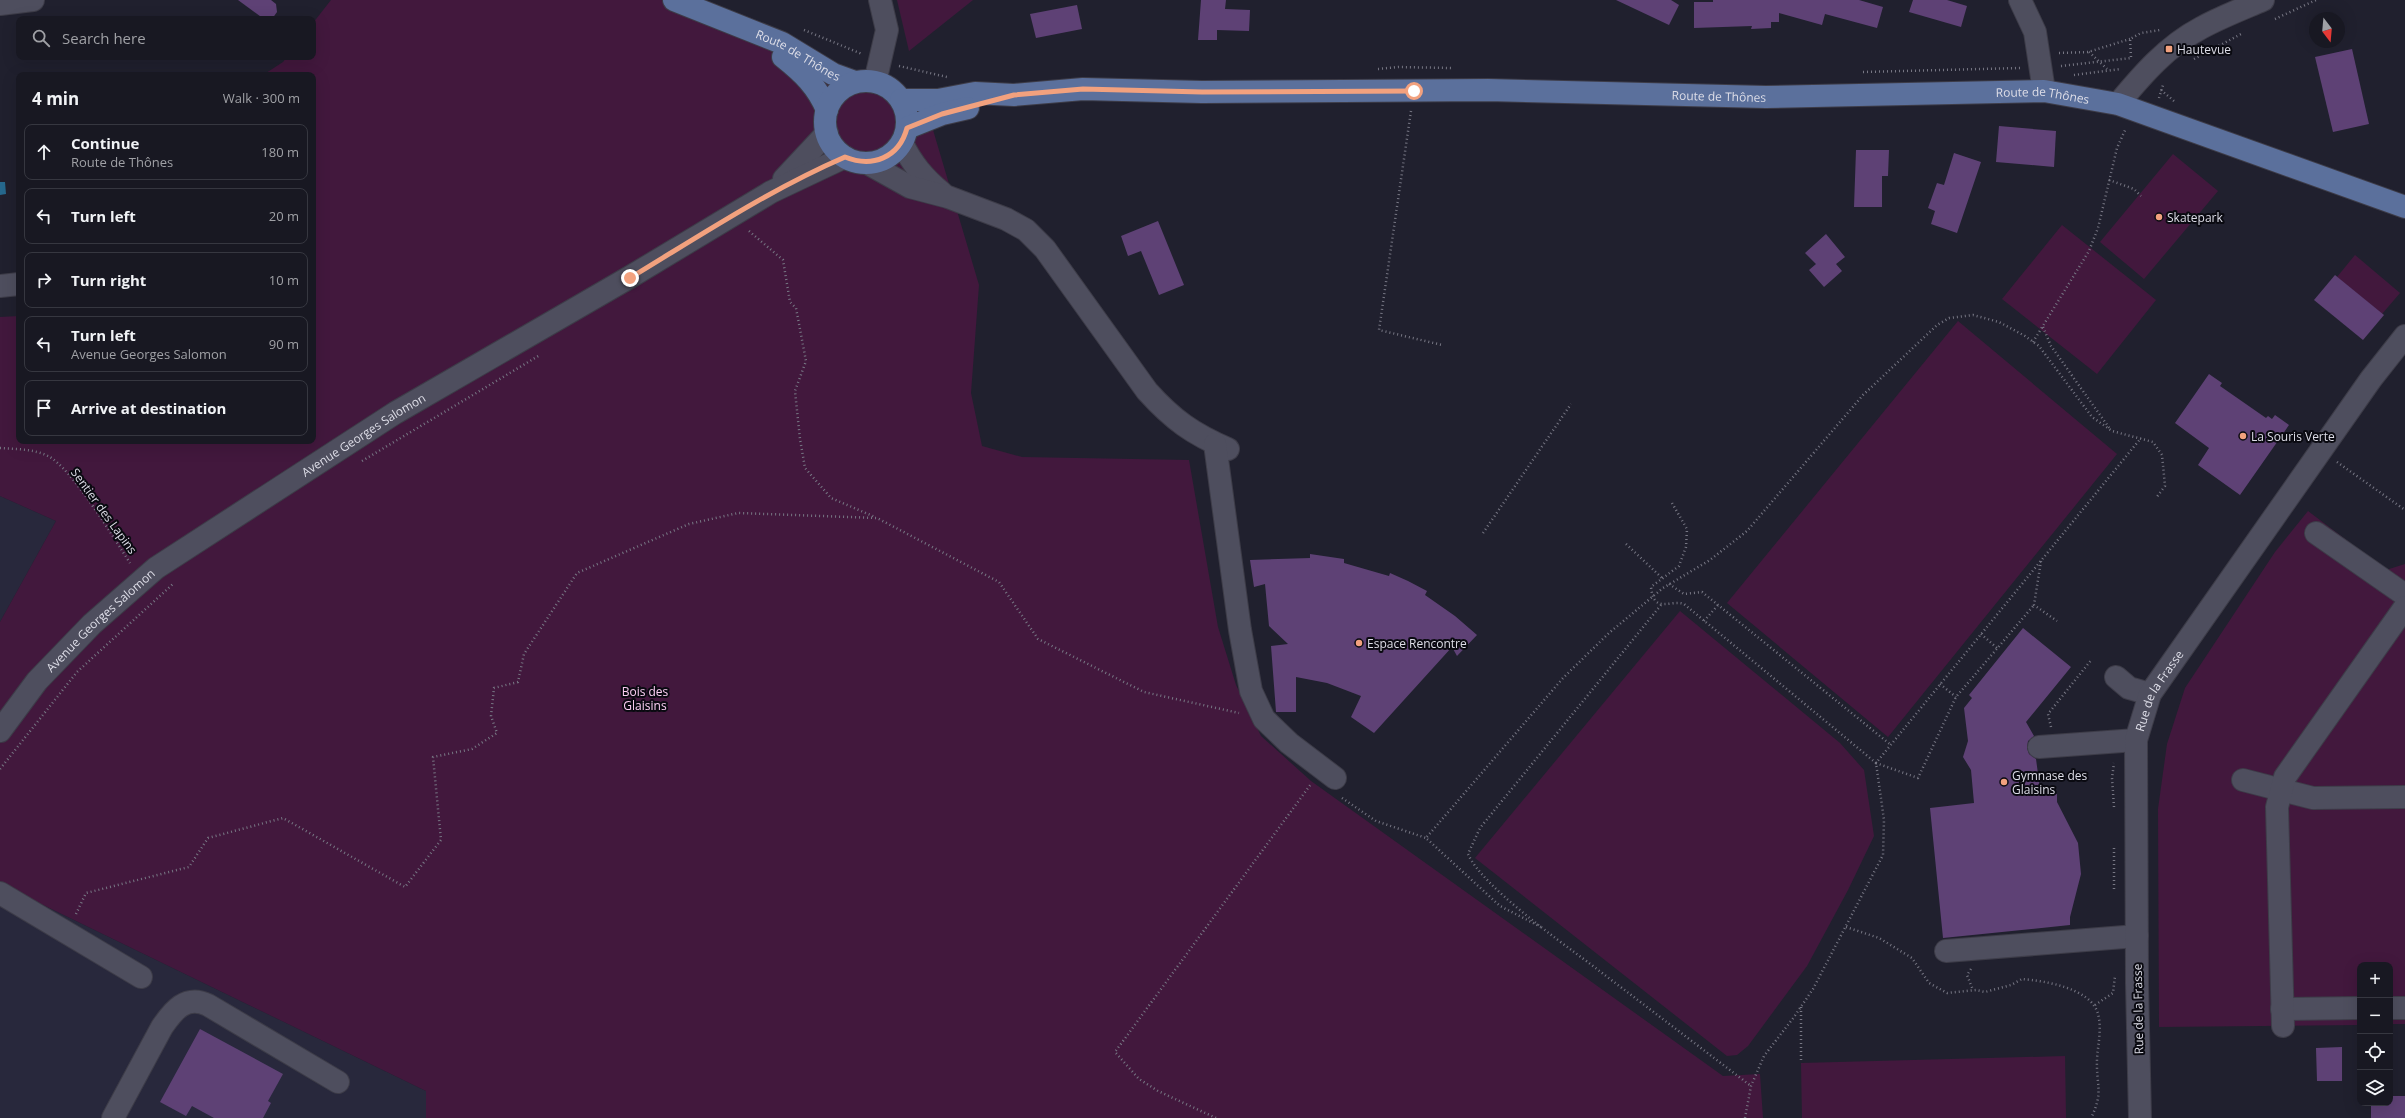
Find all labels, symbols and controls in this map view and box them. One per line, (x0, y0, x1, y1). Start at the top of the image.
north arrow (2309, 12, 2345, 48)
search box (16, 16, 316, 60)
street label: Route de Thônes (753, 25, 843, 85)
icon: search (30, 27, 52, 49)
text: Search here (62, 28, 146, 48)
place label: Hautevue (2177, 41, 2231, 58)
marker: Hautevue (2164, 44, 2174, 54)
route start (1405, 82, 1423, 100)
street label: Route de Thônes (1995, 82, 2091, 107)
street label: Route de Thônes (1672, 86, 1767, 106)
text: 4 min (32, 87, 79, 110)
text: Walk · 300 m (223, 89, 300, 107)
text: Continue (71, 133, 139, 153)
icon: ahead (33, 141, 55, 163)
text: 180 m (261, 143, 299, 161)
text: Route de Thônes (71, 153, 173, 171)
icon: left (33, 205, 55, 227)
text: Turn left (71, 206, 136, 226)
text: 20 m (269, 207, 299, 225)
place label: Skatepark (2167, 209, 2223, 226)
marker: Skatepark (2154, 212, 2164, 222)
icon: right (33, 269, 55, 291)
route end (621, 269, 639, 287)
text: Turn right (71, 270, 146, 290)
text: 10 m (269, 271, 299, 289)
text: Turn left (71, 325, 136, 345)
icon: left (33, 333, 55, 355)
text: 90 m (269, 335, 299, 353)
text: Avenue Georges Salomon (71, 345, 227, 363)
street label: Avenue Georges Salomon (298, 389, 428, 480)
icon: arrive (33, 397, 55, 419)
text: Arrive at destination (71, 398, 226, 418)
place label: La Souris Verte (2251, 428, 2335, 445)
marker: La Souris Verte (2238, 431, 2248, 441)
street label: Sentier des Lapins (67, 465, 141, 557)
street label: Avenue Georges Salomon (42, 565, 158, 675)
place label: Espace Rencontre (1367, 635, 1467, 652)
marker: Espace Rencontre (1354, 638, 1364, 648)
street label: Rue de la Frasse (2131, 646, 2187, 733)
park label: Bois des Glaisins (622, 683, 669, 714)
place label: Gymnase des Glaisins (2012, 767, 2088, 798)
marker: Gymnase des Glaisins (1999, 777, 2009, 787)
map controls (2357, 962, 2393, 1106)
button: + (2357, 962, 2393, 998)
street label: Rue de la Frasse (2129, 963, 2147, 1054)
button: − (2357, 998, 2393, 1034)
button: locate (2357, 1034, 2393, 1070)
button: layers (2357, 1070, 2393, 1106)

